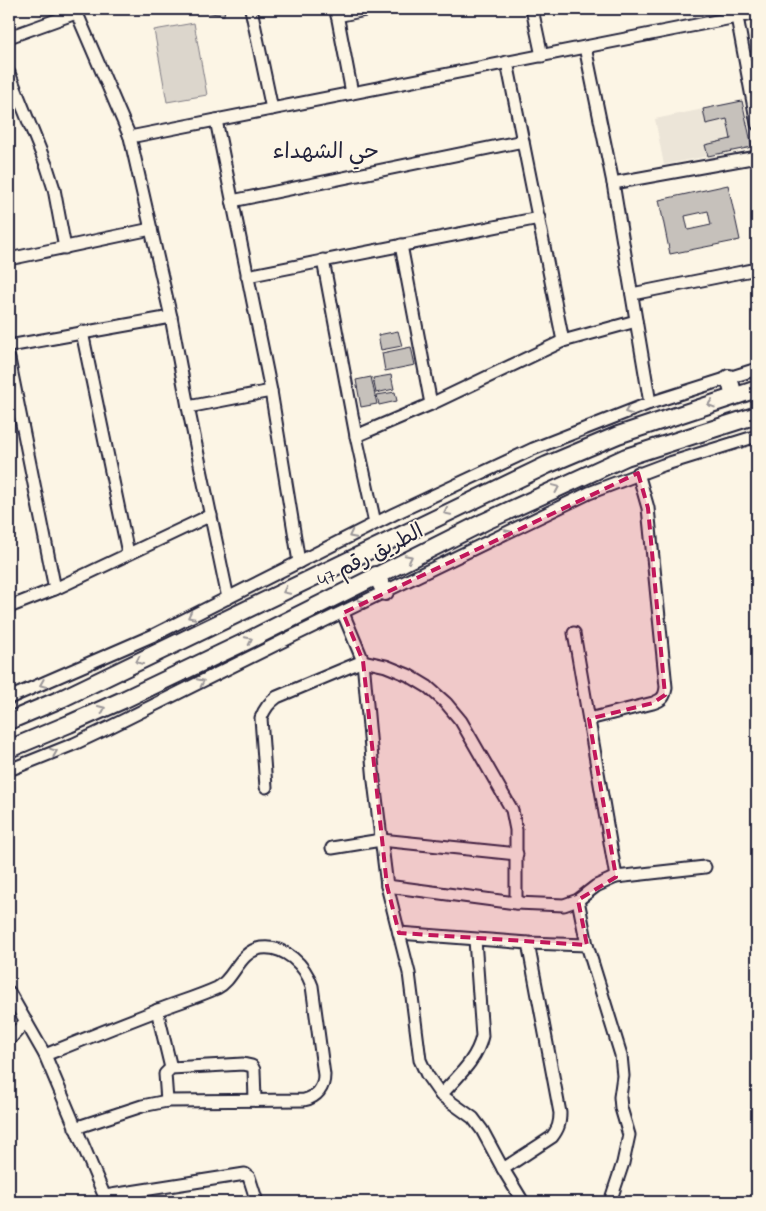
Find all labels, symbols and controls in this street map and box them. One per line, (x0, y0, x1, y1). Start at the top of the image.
district label: حي الشهداء (273, 137, 379, 170)
one-way arrow (707, 398, 716, 408)
one-way arrow (624, 405, 633, 415)
one-way arrow (551, 484, 560, 495)
one-way arrow (443, 505, 452, 516)
street label: الطريق رقم 47 (313, 517, 429, 596)
one-way arrow (348, 529, 357, 539)
one-way arrow (504, 529, 513, 539)
one-way arrow (404, 554, 413, 564)
one-way arrow (282, 585, 291, 595)
one-way arrow (357, 599, 366, 609)
one-way arrow (187, 610, 196, 620)
one-way arrow (244, 636, 253, 646)
one-way arrow (135, 655, 144, 666)
one-way arrow (39, 677, 48, 688)
one-way arrow (196, 678, 205, 688)
one-way arrow (97, 705, 106, 716)
one-way arrow (49, 748, 58, 759)

